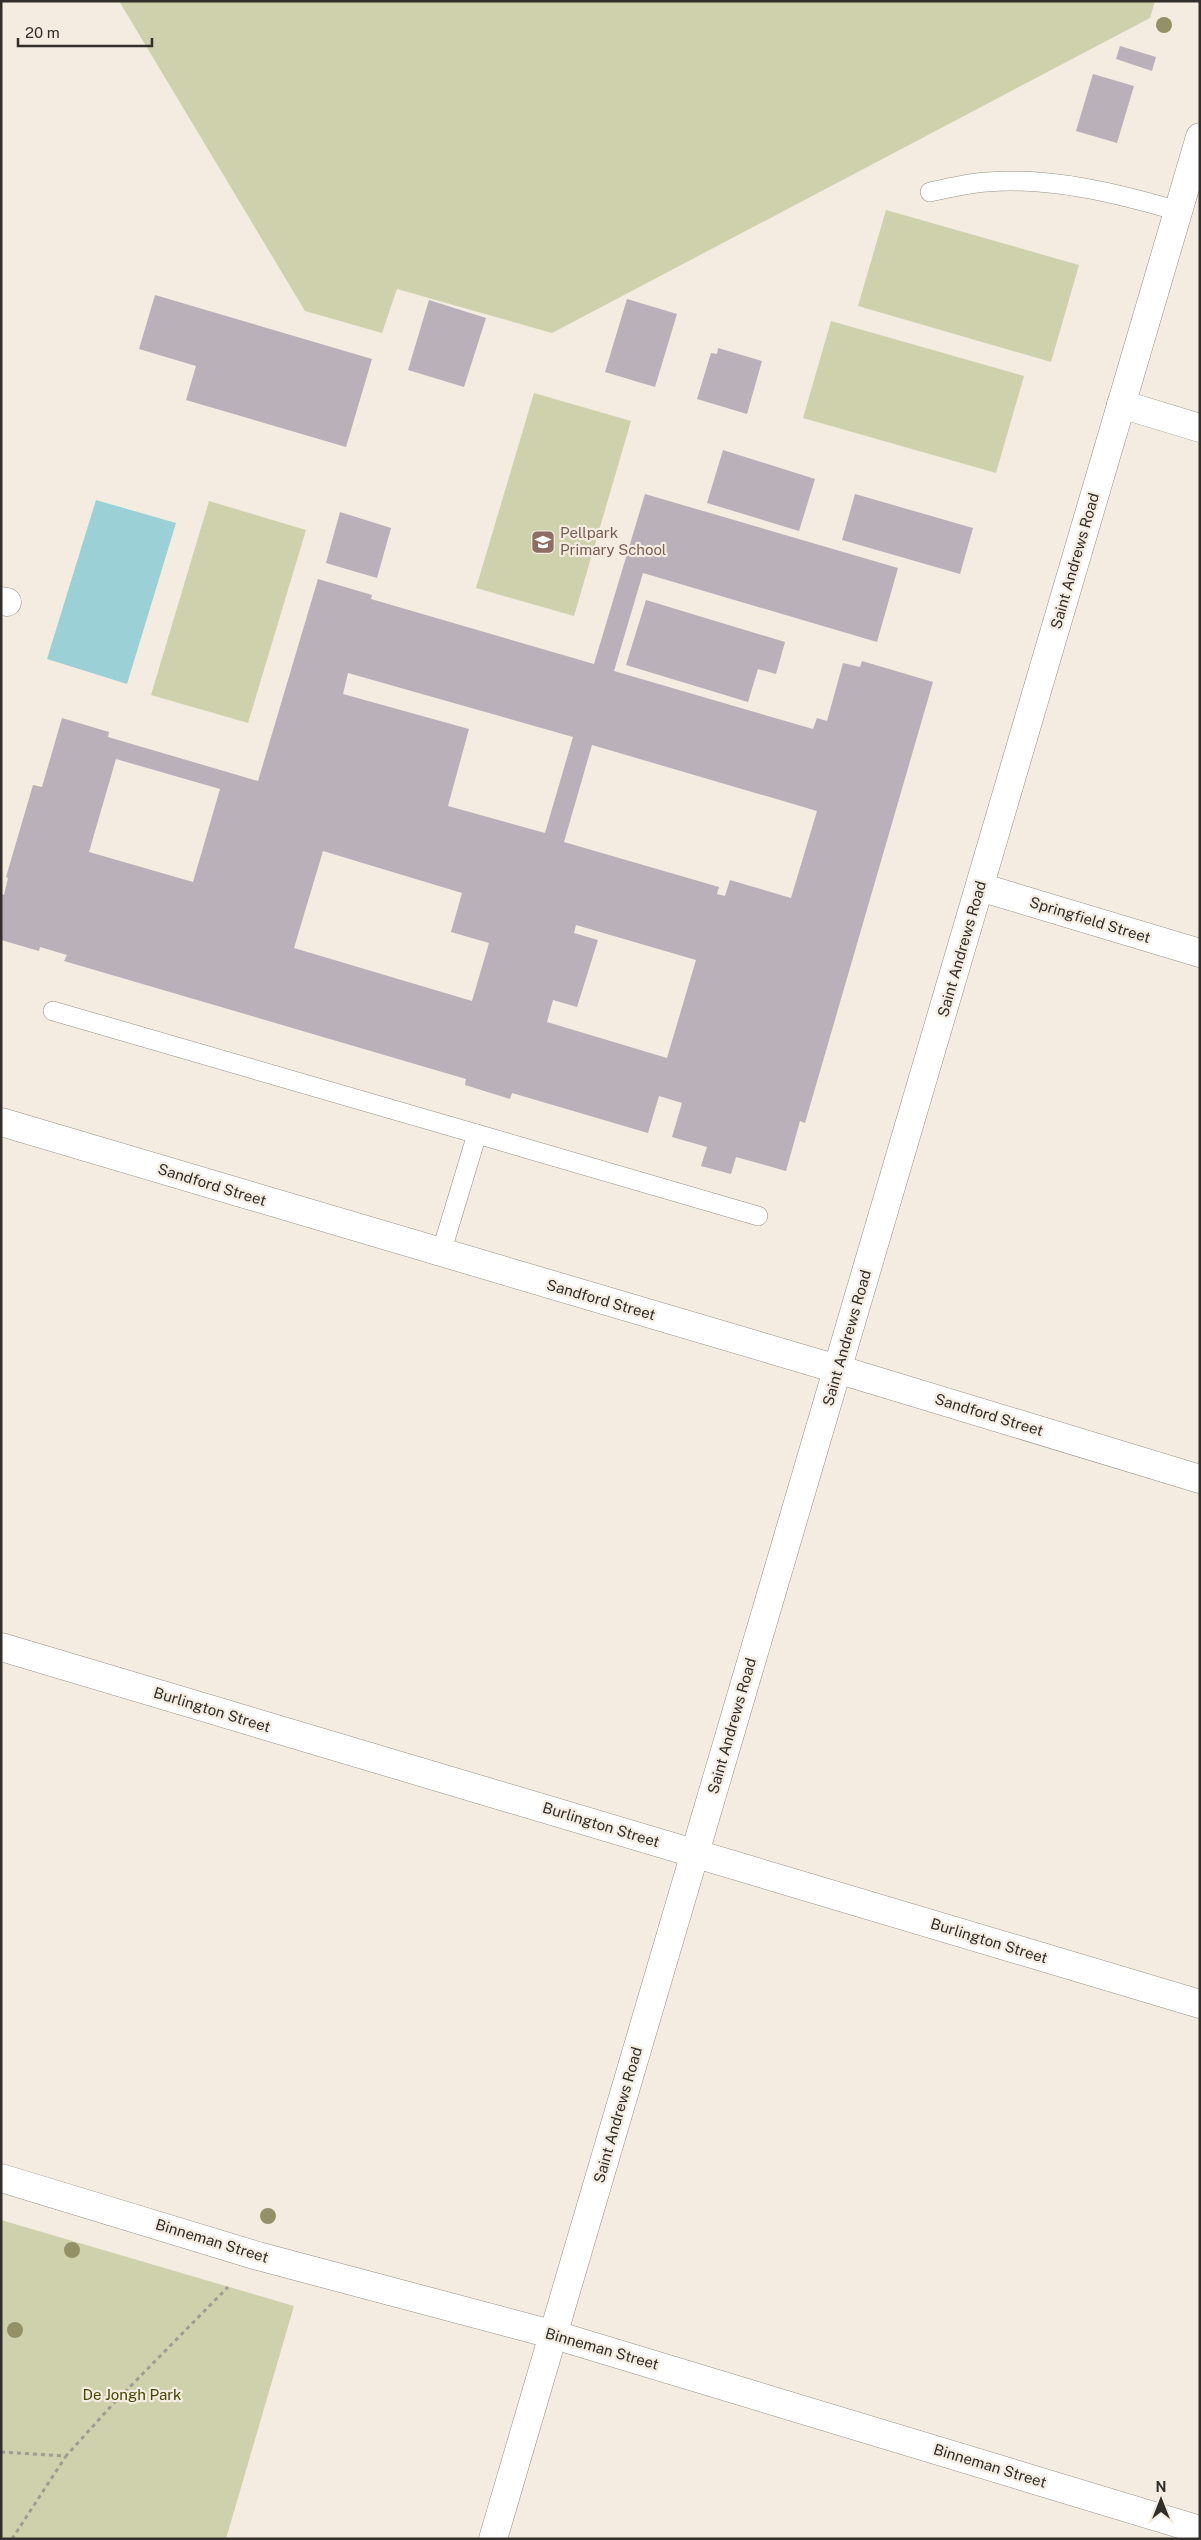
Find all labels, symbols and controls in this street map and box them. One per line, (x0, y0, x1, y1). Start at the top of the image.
scale bar (18, 15, 151, 47)
text: 20 m (25, 24, 60, 41)
street label: Saint Andrews Road (1047, 491, 1102, 631)
place label: Pellpark Primary School (560, 524, 666, 558)
school or university icon: Pellpark Primary School (530, 529, 556, 555)
street label: Saint Andrews Road (934, 879, 989, 1019)
street label: Springfield Street (1028, 893, 1153, 946)
street label: Sandford Street (156, 1160, 269, 1209)
street label: Saint Andrews Road (819, 1268, 874, 1408)
street label: Sandford Street (545, 1276, 658, 1323)
street label: Sandford Street (933, 1390, 1046, 1439)
street label: Saint Andrews Road (704, 1656, 759, 1796)
street label: Burlington Street (152, 1684, 273, 1735)
street label: Burlington Street (541, 1799, 662, 1850)
street label: Burlington Street (929, 1915, 1050, 1966)
street label: Saint Andrews Road (590, 2045, 645, 2185)
street label: Binneman Street (154, 2215, 271, 2266)
street label: Binneman Street (544, 2324, 661, 2373)
park label: De Jongh Park (82, 2386, 182, 2403)
street label: Binneman Street (932, 2440, 1049, 2491)
north arrow (1136, 2475, 1186, 2525)
text: N (1156, 2479, 1166, 2495)

